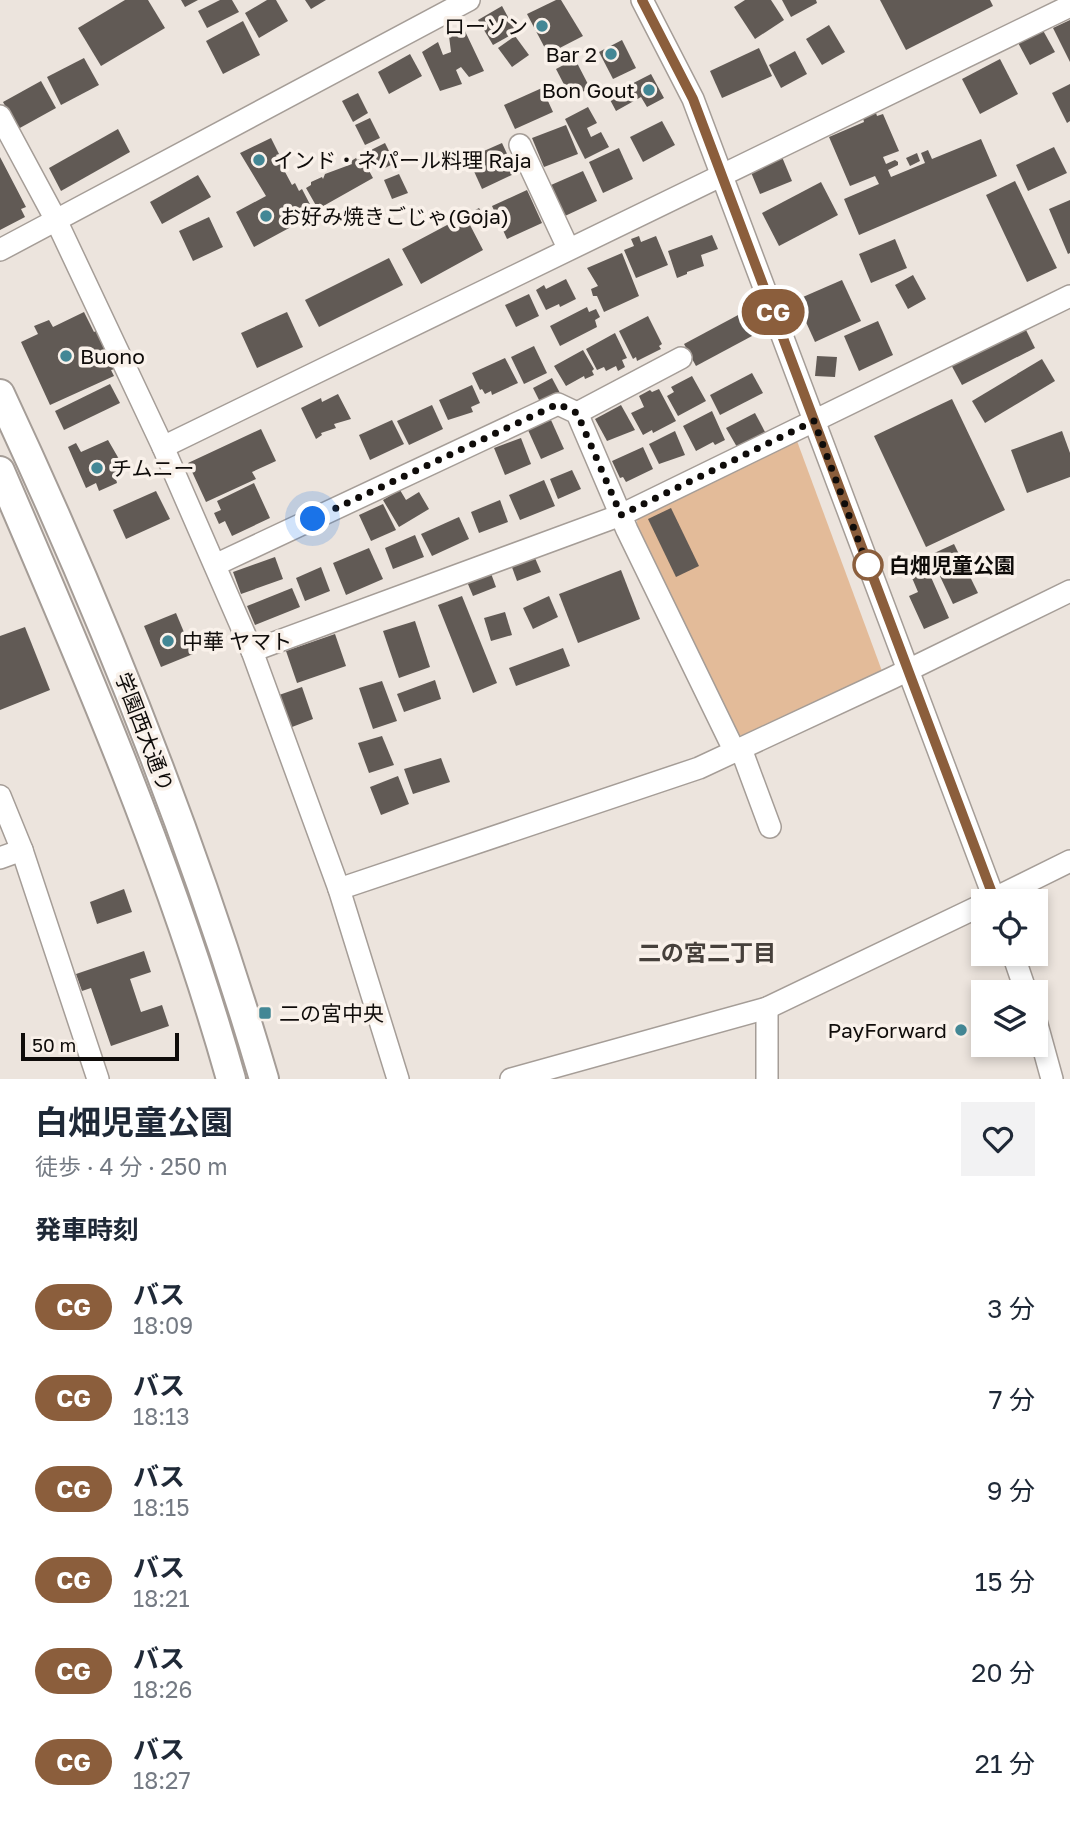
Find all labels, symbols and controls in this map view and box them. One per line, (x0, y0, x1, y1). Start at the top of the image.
place label: ローソン (444, 13, 528, 39)
marker: ローソン (534, 18, 550, 34)
place label: Bar 2 (545, 41, 597, 67)
marker: Bar 2 (603, 46, 619, 62)
place label: Bon Gout (542, 77, 635, 103)
marker: Bon Gout (641, 82, 657, 98)
place label: インド・ネパール料理 Raja (273, 147, 532, 173)
marker: インド・ネパール料理 Raja (251, 152, 267, 168)
place label: お好み焼きごじゃ(Goja) (280, 203, 509, 229)
marker: お好み焼きごじゃ(Goja) (258, 208, 274, 224)
line badge: CG (742, 289, 804, 335)
text: CG (756, 297, 790, 326)
place label: Buono (80, 343, 145, 369)
marker: Buono (58, 348, 74, 364)
place label: チムニー (111, 455, 195, 481)
marker: チムニー (89, 460, 105, 476)
your location (295, 501, 330, 536)
marker: 白畑児童公園 (853, 550, 883, 580)
place label: 白畑児童公園 (889, 552, 1015, 578)
place label: 中華 ヤマト (182, 628, 292, 654)
marker: 中華 ヤマト (160, 633, 176, 649)
street label: 学園西大通り (110, 669, 180, 795)
map controls (971, 889, 1048, 1057)
button: locate (971, 889, 1048, 966)
district label: 二の宮二丁目 (638, 938, 776, 966)
button: layers (971, 980, 1048, 1057)
place label: 二の宮中央 (279, 1000, 384, 1026)
marker: 二の宮中央 (257, 1005, 273, 1021)
place label: PayForward (827, 1017, 947, 1043)
marker: PayForward (953, 1022, 969, 1038)
scale bar (21, 1030, 178, 1062)
text: 50 m (32, 1033, 76, 1056)
text: 白畑児童公園 (35, 1102, 233, 1141)
button: heart (961, 1102, 1035, 1176)
text: 徒歩 · 4 分 · 250 m (35, 1152, 228, 1180)
text: 発車時刻 (35, 1214, 139, 1245)
text: バス (133, 1279, 185, 1310)
text: CG (56, 1292, 91, 1321)
text: 3 分 (987, 1293, 1035, 1324)
text: 18:09 (133, 1311, 193, 1339)
text: バス (133, 1370, 185, 1401)
text: CG (56, 1383, 91, 1412)
text: 7 分 (989, 1384, 1035, 1415)
text: 18:13 (133, 1402, 190, 1430)
text: バス (133, 1461, 185, 1492)
text: CG (56, 1474, 91, 1503)
text: 9 分 (987, 1475, 1035, 1506)
text: 18:15 (133, 1493, 190, 1521)
text: バス (133, 1552, 185, 1583)
text: CG (56, 1565, 91, 1594)
text: 15 分 (975, 1566, 1035, 1597)
text: 18:21 (133, 1584, 190, 1612)
text: バス (133, 1643, 185, 1674)
text: CG (56, 1656, 91, 1685)
text: 20 分 (971, 1657, 1035, 1688)
text: 18:26 (133, 1675, 192, 1703)
text: バス (133, 1734, 185, 1765)
text: CG (56, 1747, 91, 1776)
text: 21 分 (975, 1748, 1035, 1779)
text: 18:27 (133, 1766, 191, 1794)

